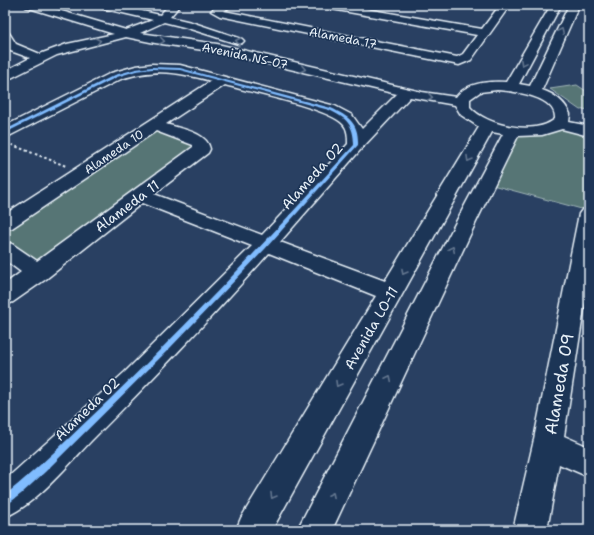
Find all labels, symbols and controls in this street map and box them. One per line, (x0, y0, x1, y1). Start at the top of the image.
street label: Alameda 17 (308, 24, 378, 52)
one-way arrow (556, 27, 564, 35)
one-way arrow (159, 36, 165, 45)
one-way arrow (94, 37, 101, 45)
one-way arrow (235, 37, 242, 46)
street label: Avenida NS-07 (200, 39, 290, 73)
one-way arrow (520, 59, 527, 66)
one-way arrow (300, 64, 306, 72)
one-way arrow (427, 92, 433, 101)
street label: Alameda 10 (81, 126, 147, 178)
street label: Alameda 02 (277, 139, 347, 213)
one-way arrow (466, 155, 473, 162)
street label: Alameda 11 (91, 176, 163, 236)
one-way arrow (447, 246, 455, 253)
one-way arrow (401, 268, 408, 275)
street label: Avenida LO-11 (340, 283, 402, 373)
street label: Alameda 09 (539, 332, 579, 436)
street label: Alameda 02 (51, 373, 123, 445)
one-way arrow (384, 375, 392, 383)
one-way arrow (336, 380, 343, 387)
one-way arrow (270, 492, 277, 499)
one-way arrow (327, 492, 335, 499)

